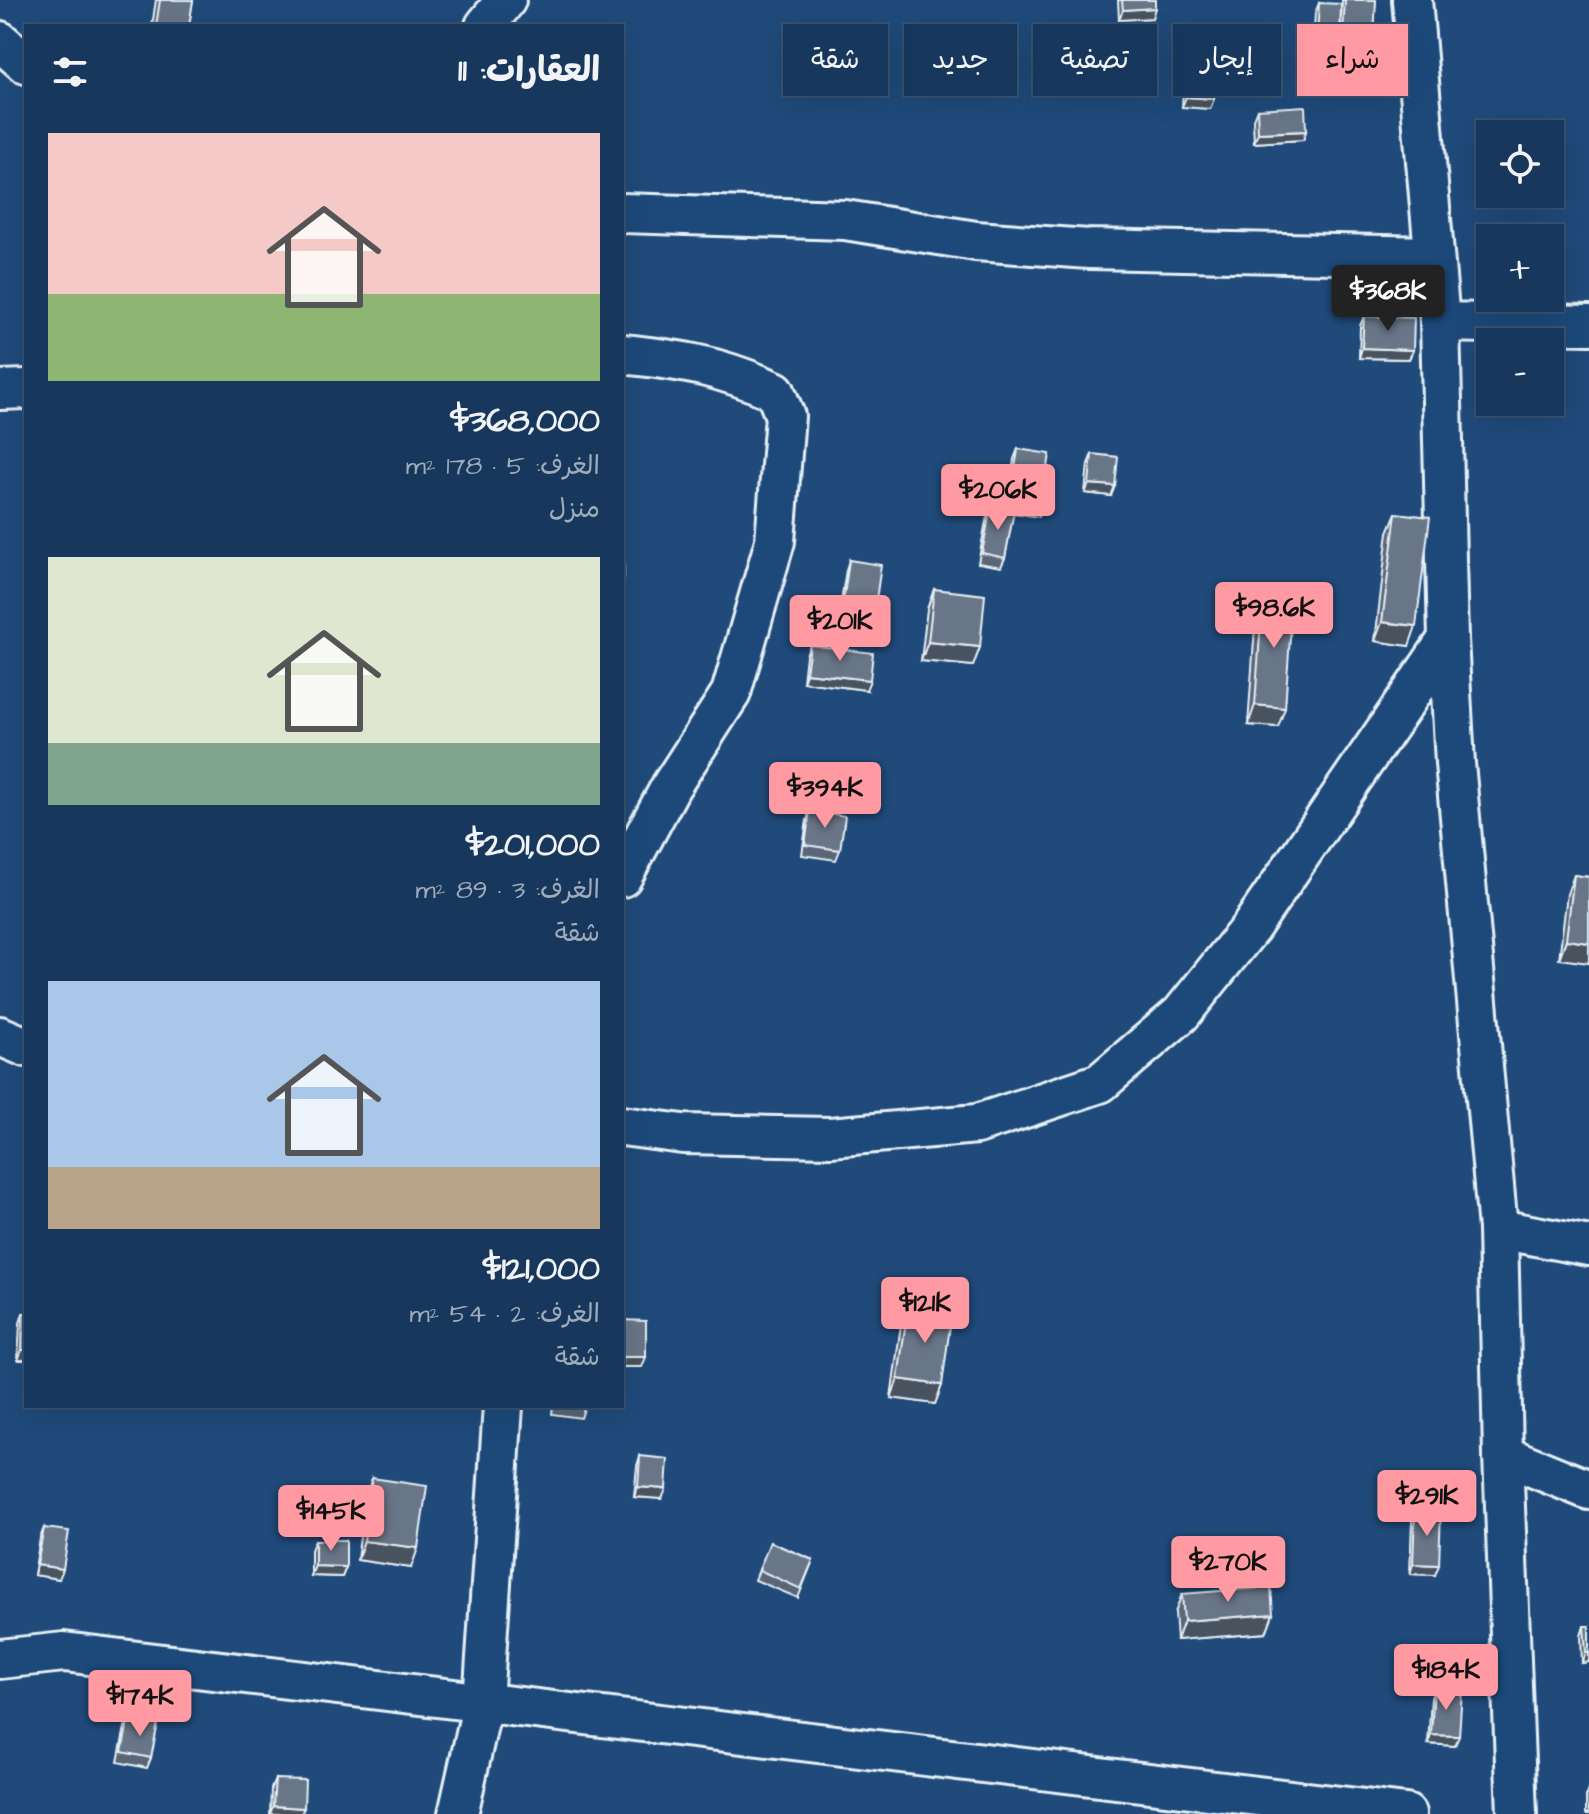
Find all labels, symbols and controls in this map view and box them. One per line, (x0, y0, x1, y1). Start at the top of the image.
chip: شقة (783, 24, 888, 96)
chip: جديد (904, 24, 1017, 96)
chip: تصفية (1033, 24, 1157, 96)
chip: إيجار (1173, 24, 1281, 96)
chip: شراء (1297, 24, 1408, 96)
text: العقارات: 11 (458, 47, 600, 95)
icon: filters (48, 50, 92, 94)
map controls (1476, 120, 1564, 416)
button: locate (1476, 120, 1564, 208)
icon: home (252, 185, 396, 329)
button: + (1476, 224, 1564, 312)
pin: $368K (1332, 265, 1444, 333)
text: $368K (1350, 273, 1426, 309)
button: − (1476, 328, 1564, 416)
text: $368,000 (450, 397, 600, 445)
text: الغرف: 5 · 178 m² (406, 448, 600, 484)
pin: $206K (942, 464, 1054, 532)
text: $206K (959, 472, 1037, 508)
text: منزل (549, 491, 600, 527)
pin: $98.6K (1209, 582, 1339, 650)
text: $98.6K (1233, 590, 1315, 626)
pin: $201K (784, 595, 896, 663)
text: $201K (808, 603, 872, 639)
icon: home (252, 609, 396, 753)
pin: $394K (769, 762, 881, 830)
text: $394K (787, 770, 863, 806)
text: $201,000 (465, 821, 600, 869)
text: الغرف: 3 · 89 m² (415, 872, 600, 908)
text: شقة (555, 915, 600, 951)
icon: home (252, 1033, 396, 1177)
text: $121,000 (483, 1245, 600, 1293)
pin: $121K (869, 1277, 981, 1345)
text: $121K (899, 1285, 951, 1321)
text: الغرف: 2 · 54 m² (409, 1296, 600, 1332)
text: شقة (555, 1339, 600, 1375)
pin: $291K (1371, 1470, 1483, 1538)
text: $291K (1395, 1478, 1459, 1514)
pin: $145K (275, 1485, 387, 1553)
text: $145K (296, 1493, 366, 1529)
pin: $270K (1172, 1536, 1284, 1604)
text: $270K (1189, 1544, 1267, 1580)
pin: $184K (1390, 1644, 1502, 1712)
text: $184K (1412, 1652, 1480, 1688)
pin: $174K (84, 1670, 196, 1738)
text: $174K (106, 1678, 174, 1714)

